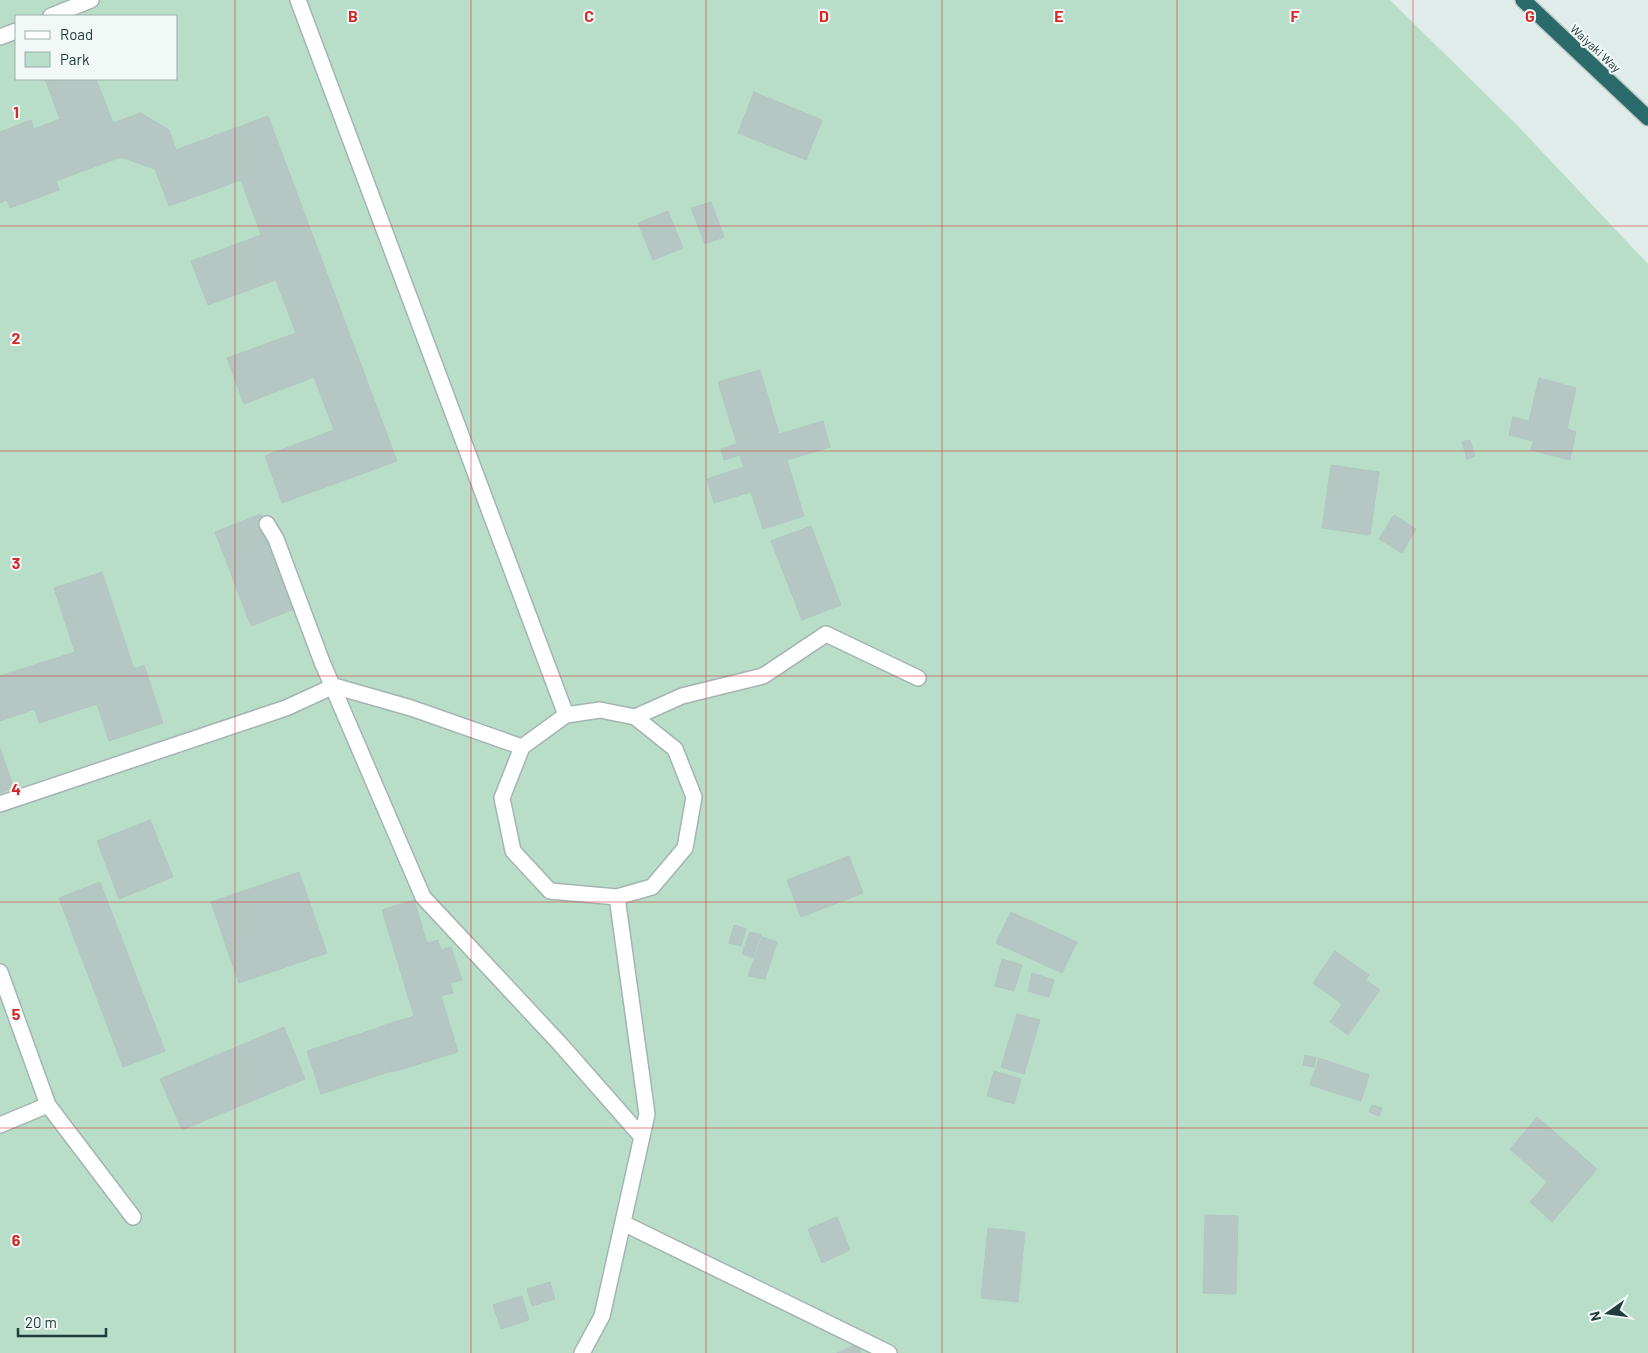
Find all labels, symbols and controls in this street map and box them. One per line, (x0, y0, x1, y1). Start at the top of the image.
text: B (348, 6, 358, 25)
text: C (584, 6, 594, 25)
text: D (819, 6, 829, 25)
text: E (1054, 6, 1064, 25)
text: F (1291, 6, 1300, 25)
text: G (1525, 6, 1535, 25)
legend (15, 15, 178, 80)
street label: Waiyaki Way (1568, 21, 1624, 75)
text: Road (60, 25, 93, 43)
text: Park (60, 50, 90, 68)
text: 1 (13, 102, 19, 121)
text: 2 (12, 328, 21, 347)
text: 3 (12, 553, 20, 572)
text: 4 (11, 779, 21, 798)
text: 5 (12, 1004, 21, 1023)
text: 6 (12, 1230, 21, 1249)
north arrow (1583, 1288, 1633, 1338)
scale bar (18, 1306, 105, 1338)
text: N (1586, 1310, 1604, 1323)
text: 20 m (25, 1313, 57, 1331)

